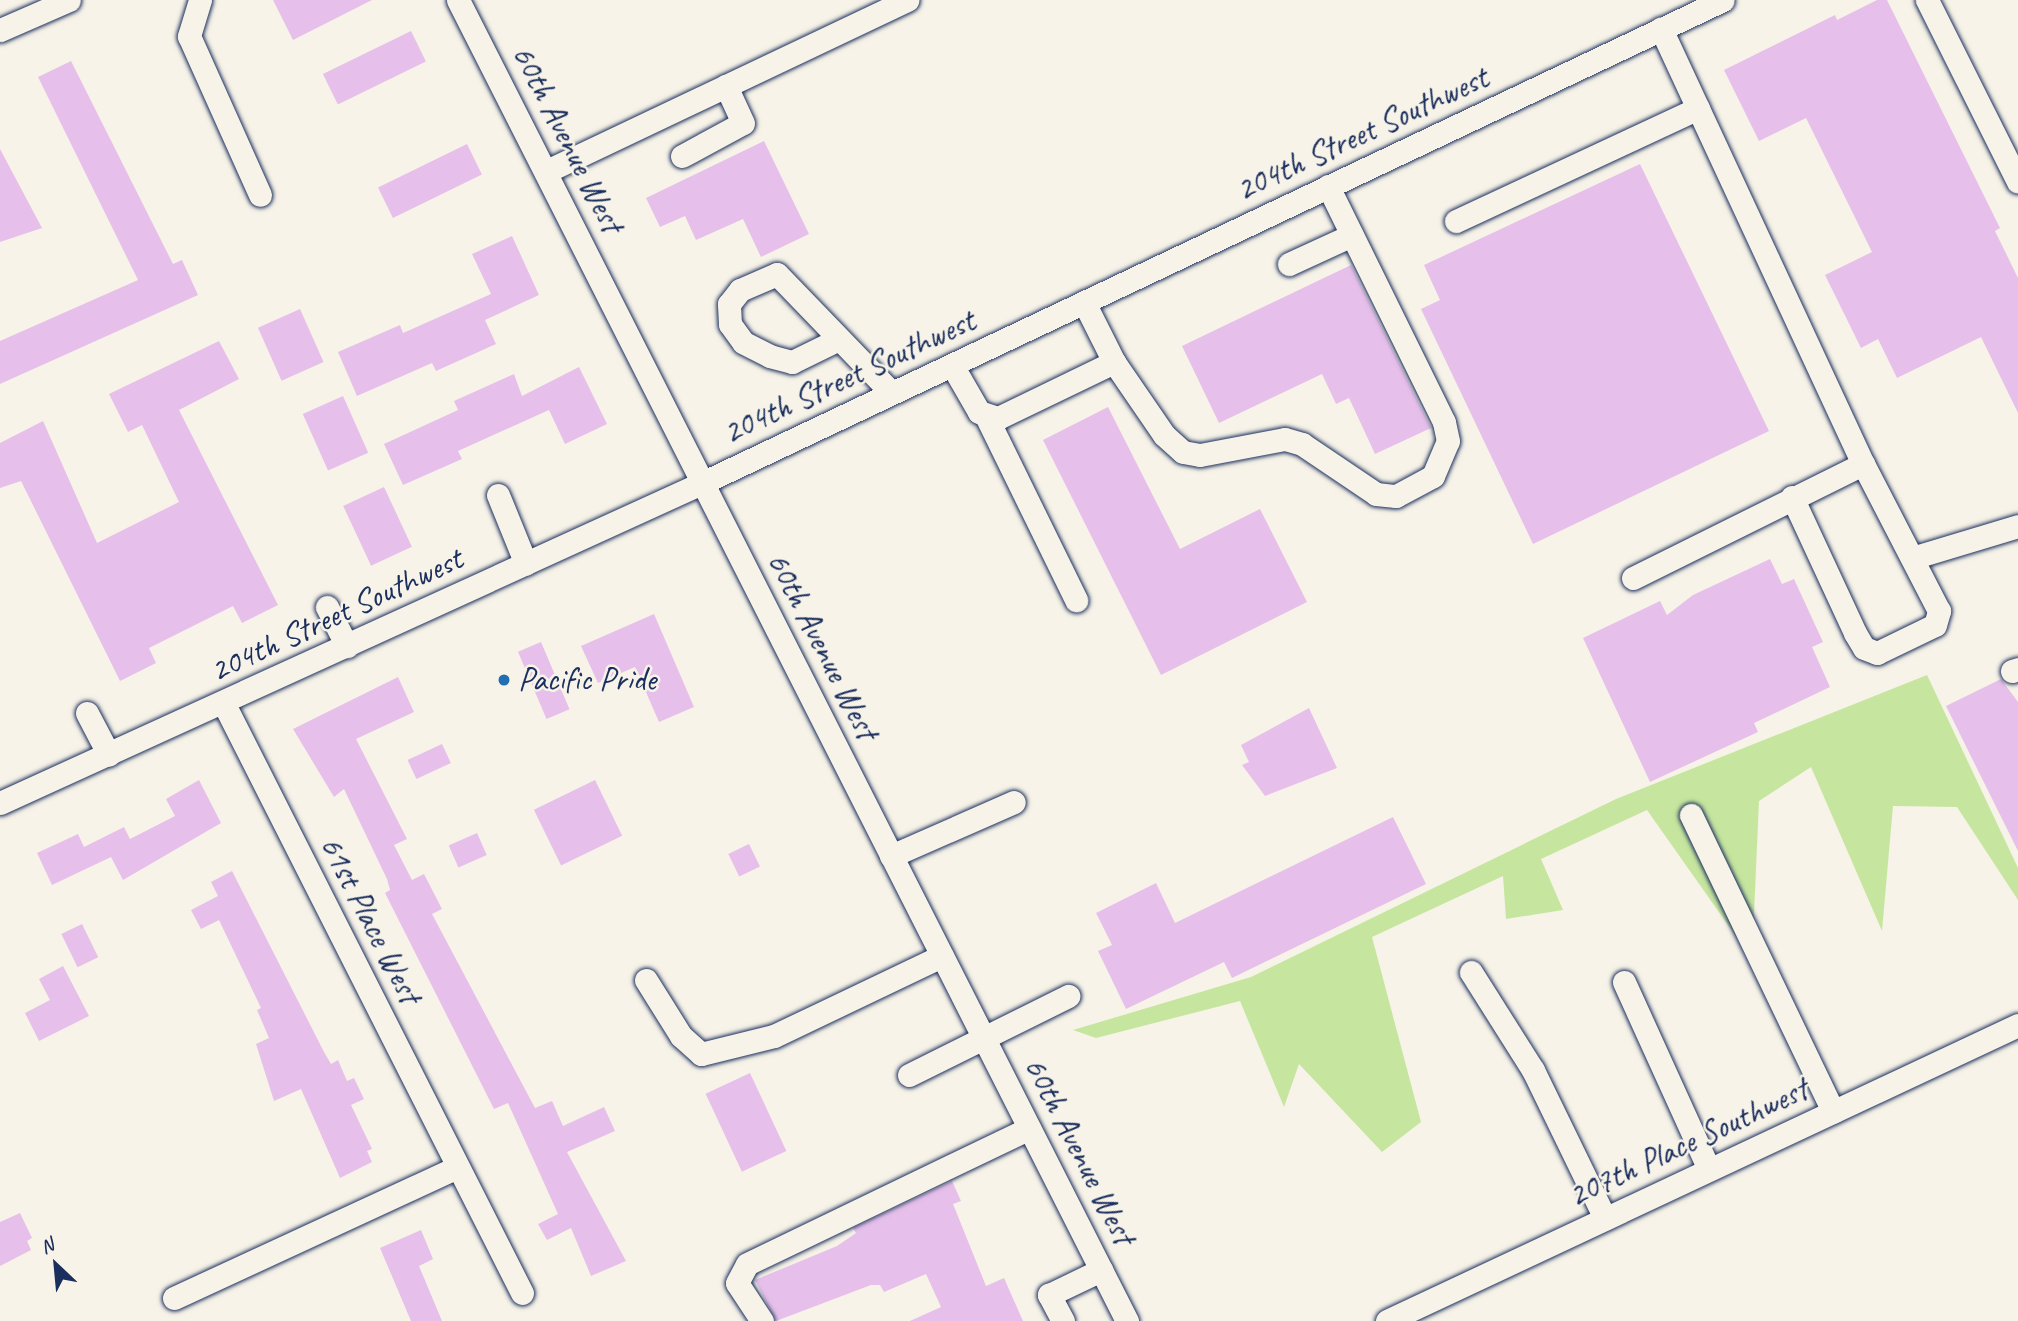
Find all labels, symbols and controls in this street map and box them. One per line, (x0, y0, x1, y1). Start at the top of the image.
street label: 60th Avenue West (503, 39, 631, 239)
street label: 204th Street Southwest (1230, 58, 1494, 210)
street label: 204th Street Southwest (717, 301, 981, 453)
street label: 204th Street Southwest (204, 539, 468, 691)
street label: 60th Avenue West (758, 546, 886, 746)
place label: Pacific Pride (518, 660, 656, 700)
marker: Pacific Pride (496, 672, 512, 688)
street label: 61st Place West (311, 830, 429, 1010)
street label: 60th Avenue West (1015, 1051, 1143, 1251)
street label: 207th Place Southwest (1562, 1070, 1814, 1216)
north arrow (21, 1230, 91, 1300)
text: N (36, 1233, 57, 1259)

